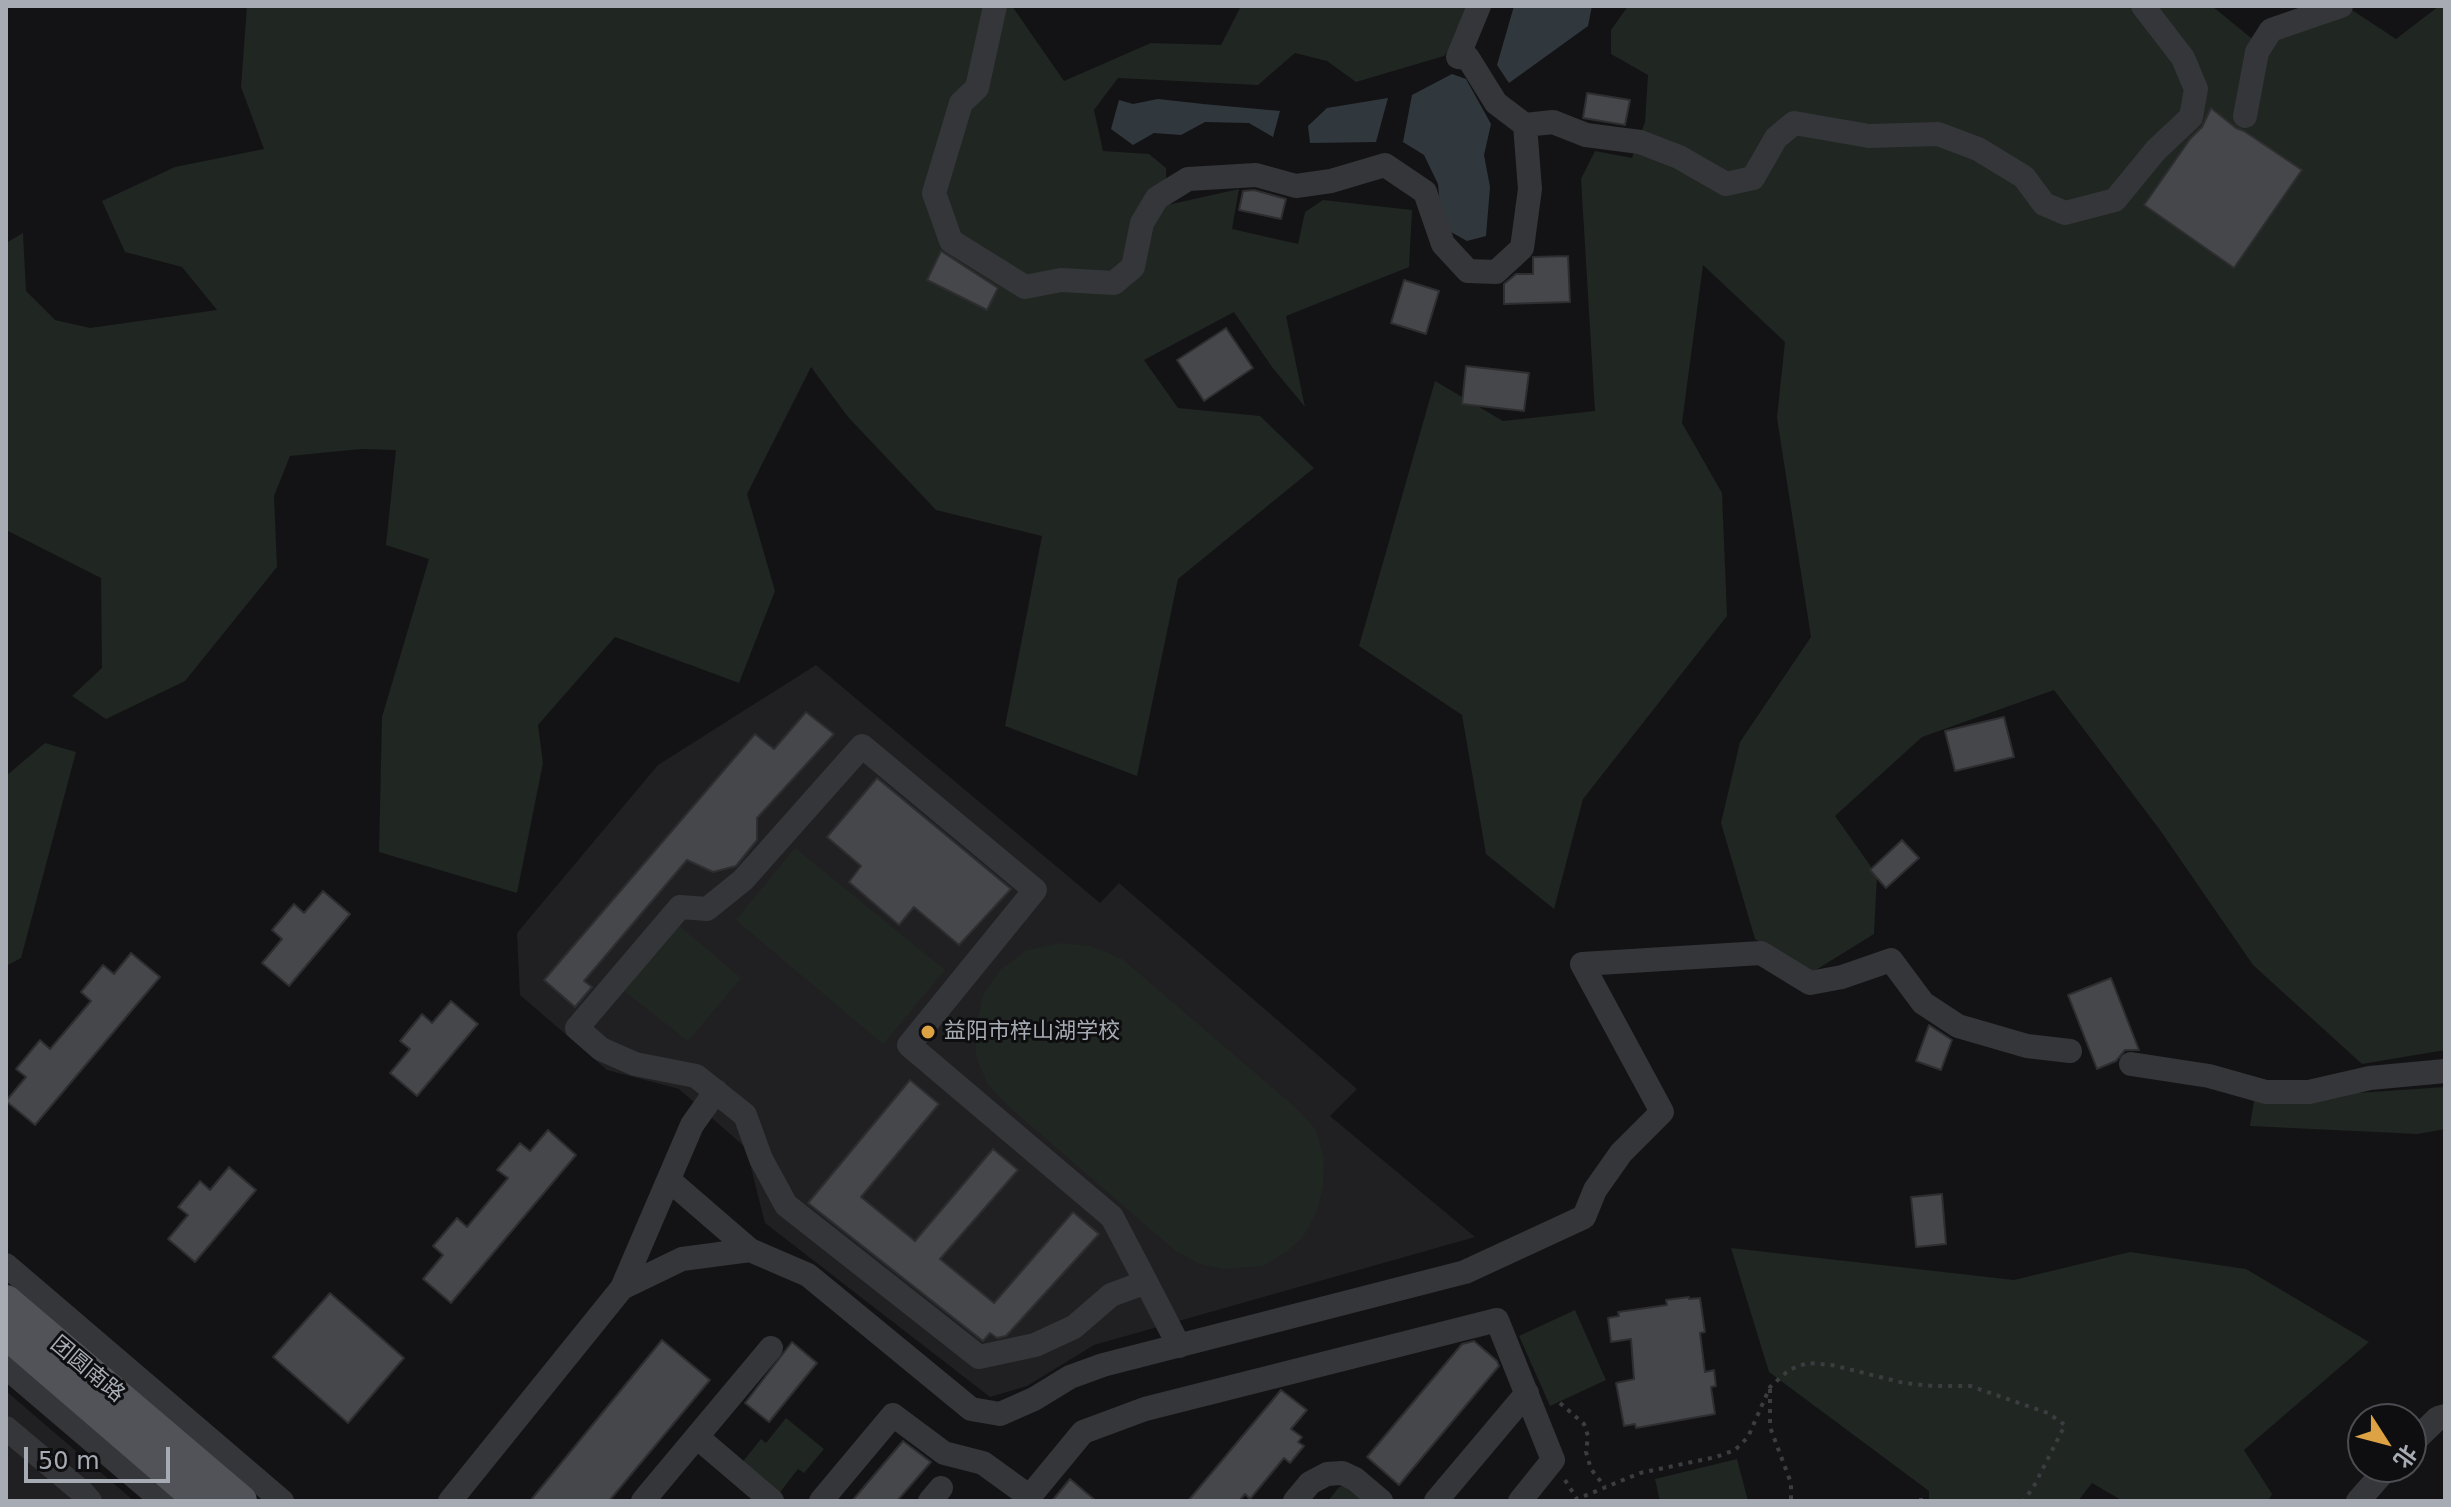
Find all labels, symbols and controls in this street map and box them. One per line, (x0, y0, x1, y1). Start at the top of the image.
place label: 益阳市梓山湖学校 (944, 1019, 1120, 1045)
marker: 益阳市梓山湖学校 (919, 1023, 937, 1041)
street label: 团圆南路 (45, 1332, 129, 1408)
north arrow (2347, 1403, 2427, 1483)
scale bar (28, 1431, 174, 1481)
text: 北 (2389, 1440, 2422, 1472)
text: 50 m (38, 1447, 100, 1475)

